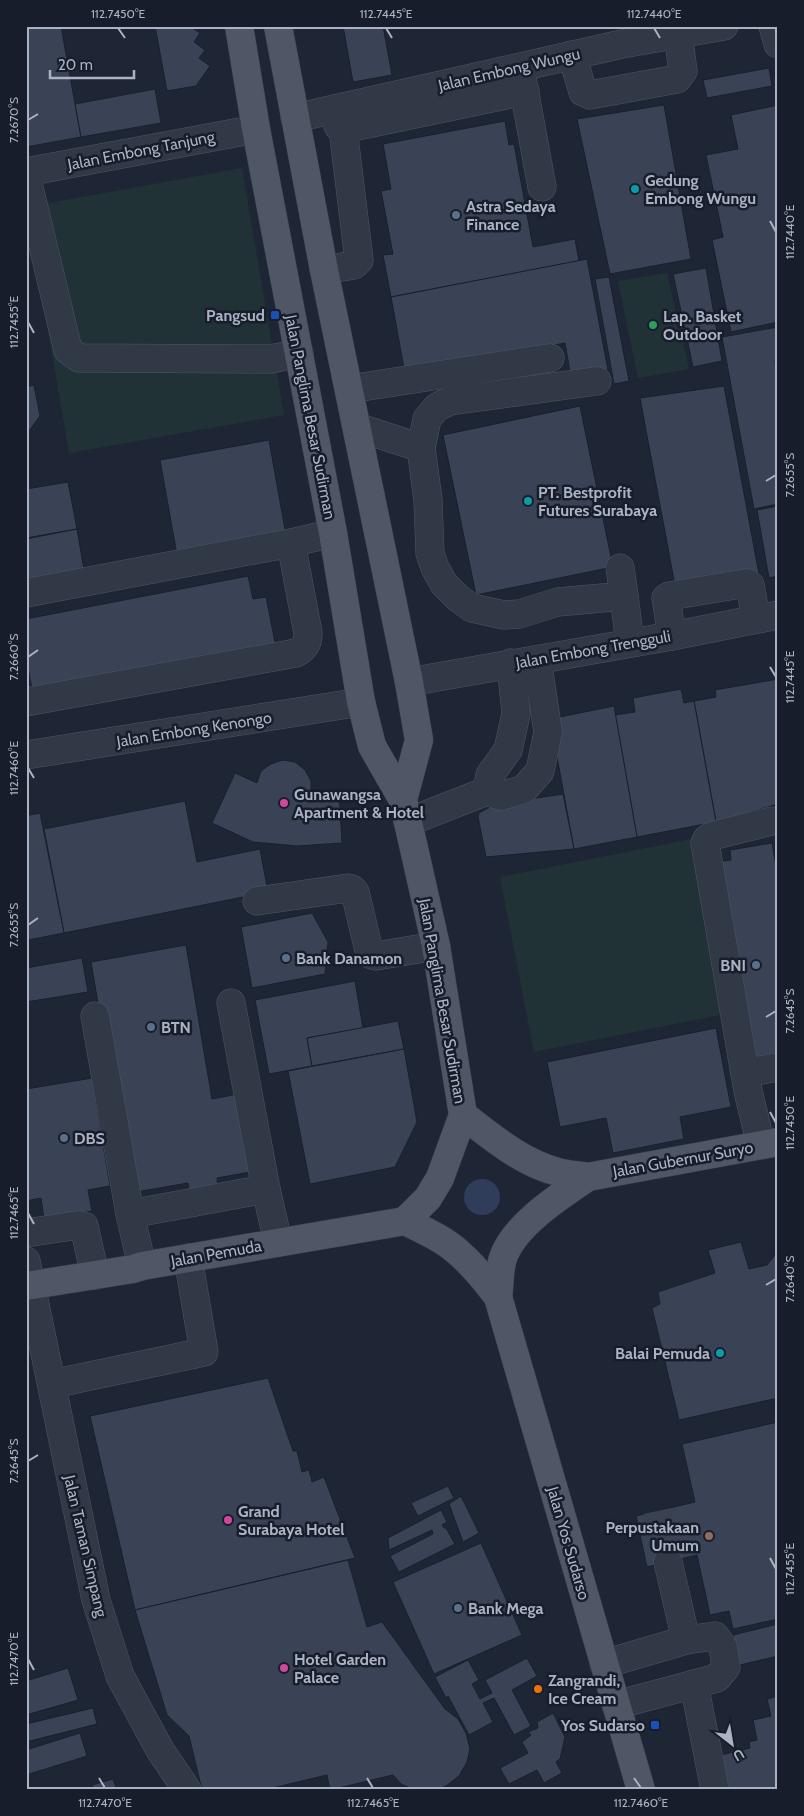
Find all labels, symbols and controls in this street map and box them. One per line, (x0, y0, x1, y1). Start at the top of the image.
text: 112.7450°E (91, 6, 145, 21)
text: 112.7445°E (360, 6, 413, 21)
text: 112.7440°E (627, 6, 682, 21)
street label: Jalan Embong Wungu (435, 44, 582, 95)
scale bar (50, 48, 134, 80)
text: 20 m (58, 56, 93, 74)
text: 7.2670°S (6, 97, 21, 143)
street label: Jalan Embong Tanjung (65, 127, 217, 174)
place label: Gedung Embong Wungu (645, 171, 756, 208)
marker: Gedung Embong Wungu (629, 183, 641, 195)
place label: Astra Sedaya Finance (466, 197, 556, 234)
text: 112.7440°E (782, 204, 797, 259)
marker: Astra Sedaya Finance (450, 209, 462, 221)
text: 112.7455°E (6, 296, 21, 348)
place label: Pangsud (206, 306, 265, 325)
place label: Lap. Basket Outdoor (663, 307, 742, 344)
marker: Pangsud (269, 309, 281, 321)
street label: Jalan Panglima Besar Sudirman (281, 312, 340, 521)
marker: Lap. Basket Outdoor (647, 319, 659, 331)
text: 7.2655°S (782, 453, 797, 497)
place label: PT. Bestprofit Futures Surabaya (538, 483, 657, 520)
marker: PT. Bestprofit Futures Surabaya (522, 495, 534, 507)
street label: Jalan Embong Trengguli (513, 626, 672, 673)
text: 7.2660°S (6, 634, 21, 680)
text: 112.7445°E (782, 650, 797, 703)
street label: Jalan Embong Kenongo (114, 708, 273, 751)
text: 112.7460°E (6, 740, 21, 795)
place label: Gunawangsa Apartment & Hotel (294, 785, 424, 822)
marker: Gunawangsa Apartment & Hotel (278, 797, 290, 809)
street label: Jalan Panglima Besar Sudirman (415, 896, 470, 1105)
text: 7.2655°S (6, 903, 21, 947)
place label: Bank Danamon (296, 949, 402, 968)
marker: Bank Danamon (280, 952, 292, 964)
place label: BNI (720, 956, 746, 975)
marker: BNI (750, 959, 762, 971)
text: 7.2645°S (782, 988, 797, 1034)
place label: BTN (161, 1018, 191, 1037)
marker: BTN (145, 1021, 157, 1033)
text: 112.7450°E (782, 1096, 797, 1150)
place label: DBS (74, 1129, 105, 1148)
marker: DBS (58, 1132, 70, 1144)
street label: Jalan Gubernur Suryo (610, 1138, 755, 1181)
text: 112.7465°E (6, 1186, 21, 1239)
street label: Jalan Pemuda (168, 1236, 263, 1271)
text: 7.2640°S (782, 1256, 797, 1302)
place label: Balai Pemuda (615, 1344, 710, 1363)
marker: Balai Pemuda (714, 1347, 726, 1359)
text: 7.2645°S (6, 1438, 21, 1484)
street label: Jalan Taman Simpang (60, 1472, 111, 1620)
street label: Jalan Yos Sudarso (543, 1483, 594, 1602)
place label: Grand Surabaya Hotel (238, 1502, 344, 1539)
marker: Grand Surabaya Hotel (222, 1514, 234, 1526)
place label: Perpustakaan Umum (605, 1518, 699, 1555)
marker: Perpustakaan Umum (703, 1530, 715, 1542)
text: 112.7455°E (782, 1543, 797, 1595)
place label: Bank Mega (468, 1599, 544, 1618)
marker: Bank Mega (452, 1602, 464, 1614)
text: 112.7470°E (6, 1632, 21, 1686)
place label: Hotel Garden Palace (294, 1650, 386, 1687)
marker: Hotel Garden Palace (278, 1662, 290, 1674)
place label: Zangrandi, Ice Cream (548, 1671, 620, 1708)
marker: Zangrandi, Ice Cream (532, 1683, 544, 1695)
place label: Yos Sudarso (560, 1716, 645, 1735)
north arrow (706, 1718, 756, 1768)
marker: Yos Sudarso (649, 1719, 661, 1731)
text: U (730, 1745, 748, 1765)
text: 112.7470°E (78, 1795, 132, 1810)
text: 112.7465°E (347, 1795, 400, 1810)
text: 112.7460°E (614, 1795, 669, 1810)

